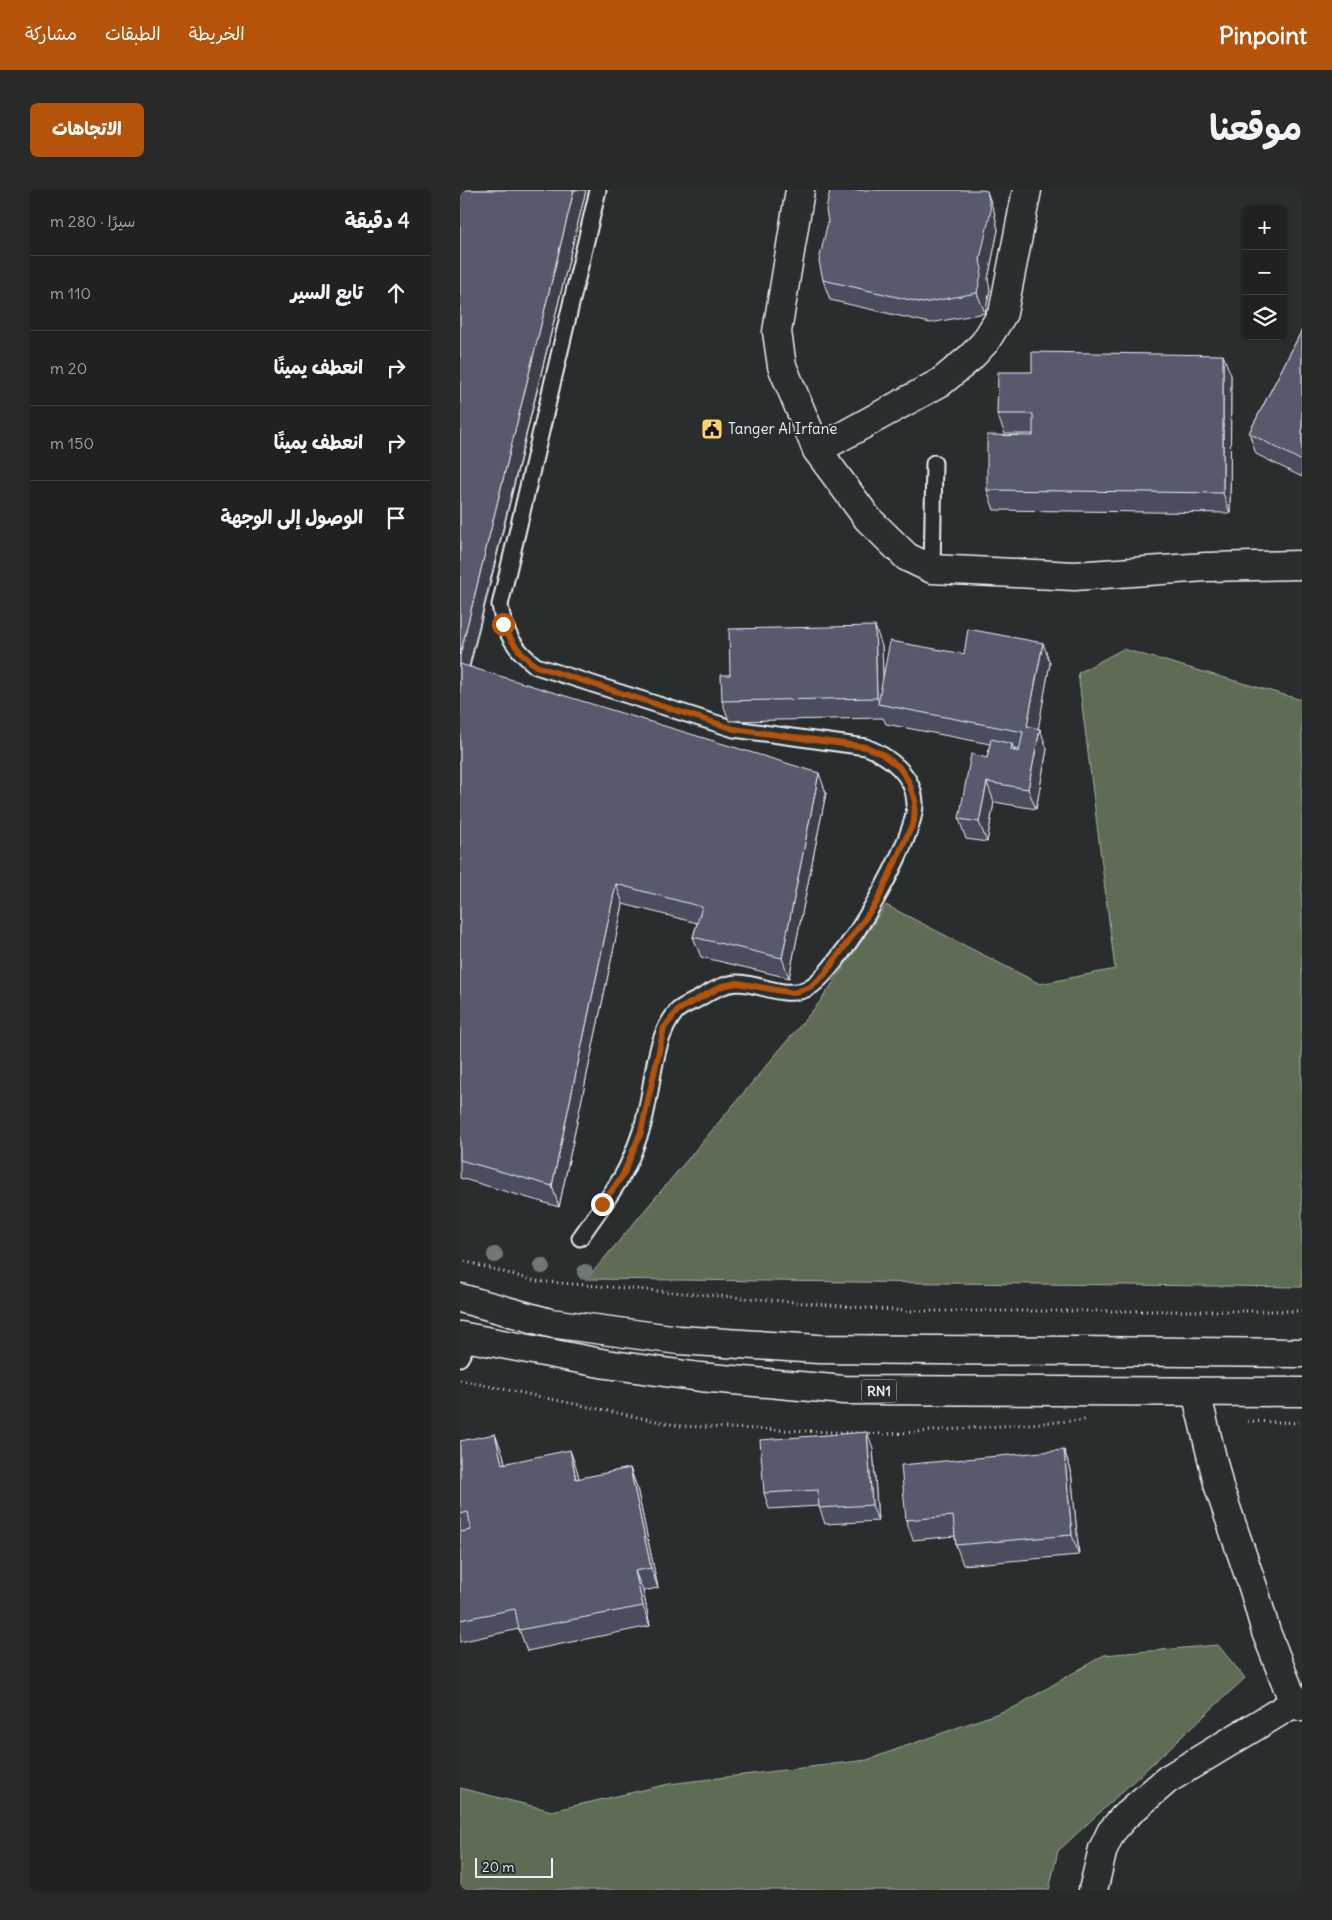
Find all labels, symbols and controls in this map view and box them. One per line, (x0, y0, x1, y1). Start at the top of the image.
text: Pinpoint (1219, 20, 1307, 50)
text: مشاركة (25, 22, 77, 45)
text: الطبقات (105, 22, 161, 45)
text: الخريطة (189, 22, 245, 45)
button: الاتجاهات (30, 103, 144, 157)
text: موقعنا (1209, 105, 1302, 149)
map controls (1242, 205, 1287, 340)
button: + (1242, 205, 1287, 250)
text: 4 دقيقة (344, 207, 410, 234)
text: سيرًا · 280 m (50, 211, 135, 231)
button: − (1242, 250, 1287, 295)
icon: ahead (382, 279, 410, 307)
text: تابع السير (291, 280, 363, 304)
text: 110 m (50, 283, 91, 303)
button: layers (1242, 295, 1287, 340)
icon: right (382, 354, 410, 382)
text: انعطف يمينًا (274, 355, 363, 379)
text: 20 m (50, 358, 87, 378)
public building icon: Tanger Al Irfane (700, 417, 724, 441)
place label: Tanger Al Irfane (728, 419, 837, 438)
icon: right (382, 429, 410, 457)
text: انعطف يمينًا (274, 430, 363, 454)
text: 150 m (50, 433, 94, 453)
icon: arrive (382, 504, 410, 532)
text: الوصول إلى الوجهة (220, 505, 363, 529)
route start (492, 613, 515, 636)
route end (591, 1193, 614, 1216)
road number: RN1 (862, 1380, 896, 1402)
scale bar (475, 1855, 552, 1878)
text: 20 m (482, 1858, 515, 1876)

